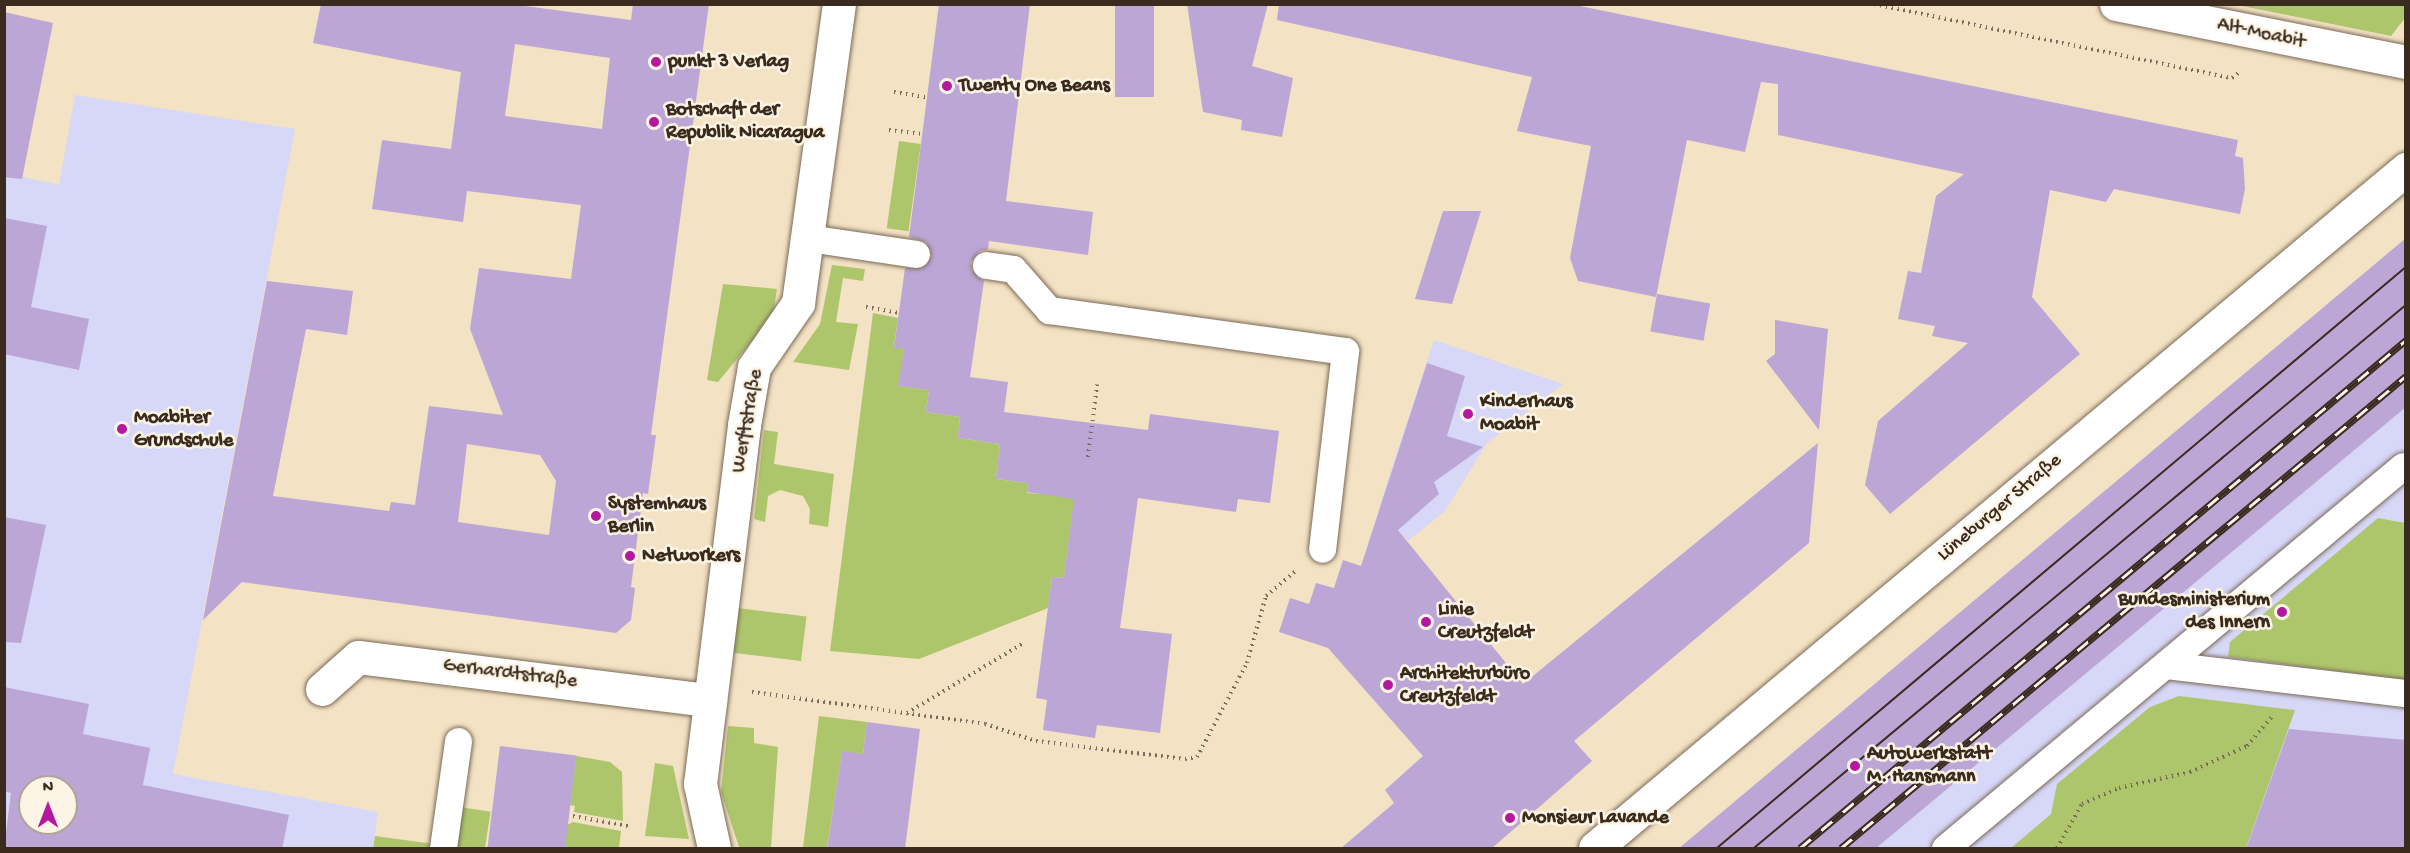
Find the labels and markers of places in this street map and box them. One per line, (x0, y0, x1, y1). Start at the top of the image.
place label: punkt 3 Verlag (668, 50, 789, 74)
marker: punkt 3 Verlag (649, 55, 663, 69)
place label: Twenty One Beans (959, 74, 1110, 98)
marker: Twenty One Beans (940, 79, 954, 93)
place label: Botschaft der Republik Nicaragua (666, 98, 824, 145)
marker: Botschaft der Republik Nicaragua (647, 115, 661, 129)
place label: Kinderhaus Moabit (1480, 390, 1573, 437)
place label: Moabiter Grundschule (134, 406, 233, 453)
marker: Kinderhaus Moabit (1461, 407, 1475, 421)
marker: Moabiter Grundschule (115, 422, 129, 436)
place label: Systemhaus Berlin (608, 492, 706, 539)
marker: Systemhaus Berlin (589, 509, 603, 523)
place label: Networkers (642, 544, 740, 568)
marker: Networkers (623, 549, 637, 563)
place label: Bundesministerium des Innern (2118, 588, 2270, 635)
place label: Linie Creutzfeldt (1438, 598, 1533, 645)
marker: Bundesministerium des Innern (2275, 605, 2289, 619)
marker: Linie Creutzfeldt (1419, 615, 1433, 629)
place label: Architekturbüro Creutzfeldt (1400, 662, 1530, 709)
marker: Architekturbüro Creutzfeldt (1381, 678, 1395, 692)
place label: Autowerkstatt M. Hansmann (1867, 742, 1992, 789)
marker: Autowerkstatt M. Hansmann (1848, 759, 1862, 773)
place label: Monsieur Lavande (1522, 806, 1669, 830)
marker: Monsieur Lavande (1503, 811, 1517, 825)

